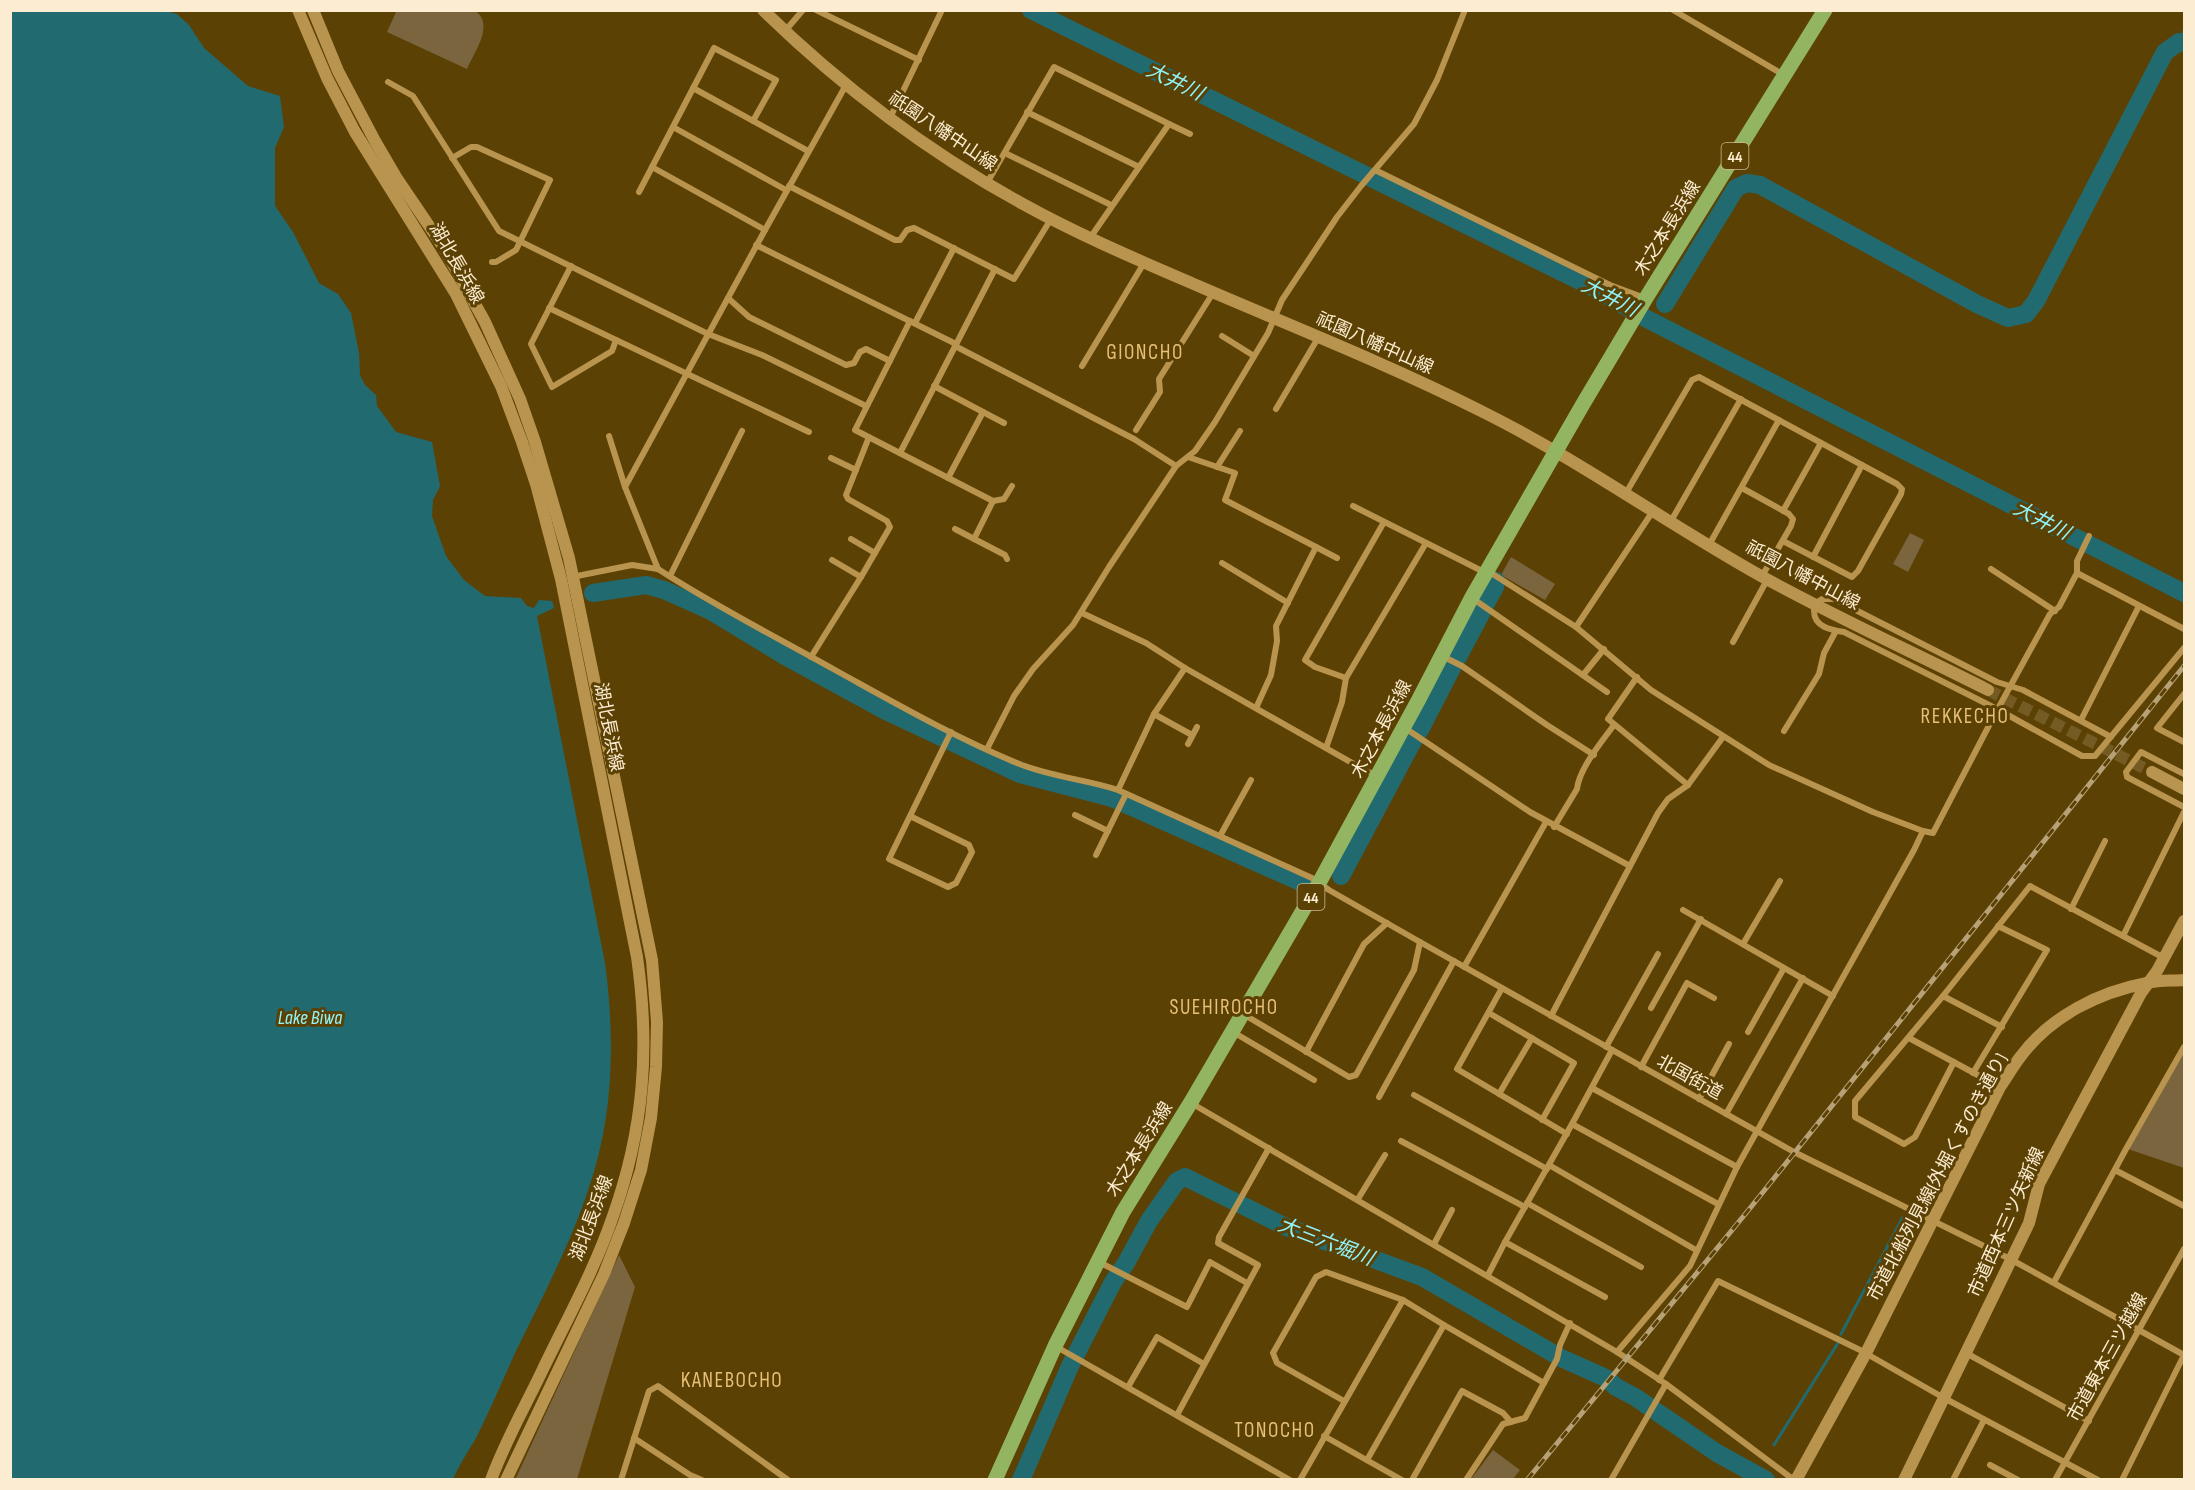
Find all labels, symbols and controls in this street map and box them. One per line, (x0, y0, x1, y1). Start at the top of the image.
water label: 大井川 (1142, 58, 1209, 107)
street label: 祇園八幡中山線 (885, 87, 1001, 175)
road number: 44 (1722, 143, 1748, 169)
street label: 木之本長浜線 (1630, 177, 1705, 280)
street label: 湖北長浜線 (425, 219, 488, 307)
water label: 大井川 (1577, 274, 1644, 323)
street label: 祇園八幡中山線 (1313, 308, 1437, 379)
district label: GIONCHO (1106, 340, 1184, 365)
water label: 大井川 (2009, 497, 2076, 546)
street label: 祇園八幡中山線 (1742, 537, 1863, 614)
street label: 木之本長浜線 (1347, 677, 1416, 782)
street label: 湖北長浜線 (590, 681, 627, 773)
district label: REKKECHO (1921, 704, 2009, 729)
road number: 44 (1298, 884, 1324, 910)
district label: SUEHIROCHO (1169, 995, 1279, 1020)
water label: Lake Biwa (278, 1006, 342, 1030)
street label: 市道北船列見線(外堀くすのき通り) (1863, 1050, 2012, 1305)
street label: 北国街道 (1653, 1051, 1726, 1104)
street label: 木之本長浜線 (1102, 1098, 1177, 1201)
street label: 市道西本三ツ矢新線 (1964, 1144, 2049, 1300)
street label: 湖北長浜線 (566, 1172, 617, 1264)
water label: 大三六堀川 (1275, 1213, 1378, 1272)
street label: 市道東本三ツ越線 (2063, 1289, 2152, 1425)
district label: KANEBOCHO (681, 1368, 783, 1393)
district label: TONOCHO (1234, 1418, 1316, 1443)

